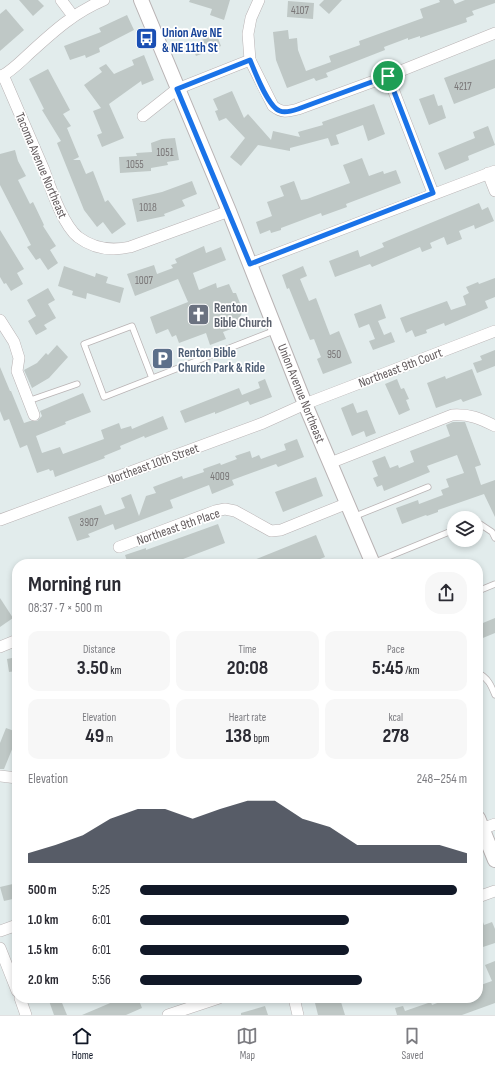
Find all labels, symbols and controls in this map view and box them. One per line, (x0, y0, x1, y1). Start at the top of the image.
house number: 4107 (291, 4, 309, 17)
place label: Union Ave NE & NE 11th St (162, 25, 222, 56)
bus stop icon: Union Ave NE & NE 11th St (133, 26, 159, 52)
pin (371, 59, 405, 93)
icon: arrive (377, 65, 399, 87)
house number: 4217 (454, 80, 472, 93)
street label: Tacoma Avenue Northeast (12, 110, 71, 221)
house number: 1051 (156, 146, 174, 159)
house number: 1055 (126, 158, 144, 171)
house number: 1018 (139, 201, 157, 214)
house number: 1007 (135, 274, 154, 287)
place label: Renton Bible Church (214, 300, 272, 331)
church icon: Renton Bible Church (186, 301, 212, 327)
street label: Union Avenue Northeast (274, 341, 328, 445)
place label: Renton Bible Church Park & Ride (178, 345, 266, 376)
street label: Northeast 9th Court (356, 345, 445, 391)
parking icon: Renton Bible Church Park & Ride (149, 346, 175, 372)
house number: 950 (327, 348, 341, 361)
street label: Northeast 10th Street (106, 440, 201, 488)
house number: 4009 (210, 470, 230, 483)
street label: Northeast 9th Place (135, 505, 222, 549)
map controls (447, 511, 483, 547)
button: layers (447, 511, 483, 547)
house number: 3907 (80, 516, 99, 529)
text: Morning run (28, 571, 121, 598)
button: share (425, 572, 467, 614)
text: 08:37 · 7 × 500 m (28, 600, 102, 616)
text: Distance (83, 643, 115, 656)
text: Time (238, 643, 256, 656)
text: Pace (387, 643, 405, 656)
text: 3.50 (77, 656, 109, 680)
text: 20:08 (227, 656, 268, 680)
text: 5:45 (372, 656, 403, 680)
text: km (109, 664, 122, 677)
text: /km (403, 664, 420, 677)
text: Elevation (82, 711, 116, 724)
text: Heart rate (229, 711, 266, 724)
text: kcal (389, 711, 403, 724)
text: 49 (85, 724, 104, 748)
text: 138 (225, 724, 252, 748)
text: 278 (382, 724, 409, 748)
text: m (104, 732, 113, 745)
text: bpm (252, 732, 270, 745)
text: Elevation (28, 771, 68, 787)
text: 248–254 m (417, 771, 467, 787)
text: 500 m (28, 882, 57, 898)
text: 5:25 (92, 882, 110, 898)
text: 1.0 km (28, 912, 58, 928)
text: 6:01 (92, 912, 111, 928)
text: 1.5 km (28, 942, 58, 958)
text: 6:01 (92, 942, 111, 958)
text: 2.0 km (28, 972, 59, 988)
text: 5:56 (92, 972, 111, 988)
tab: Home (71, 1025, 93, 1062)
tab: Map (236, 1025, 258, 1062)
tab: Saved (401, 1025, 424, 1062)

